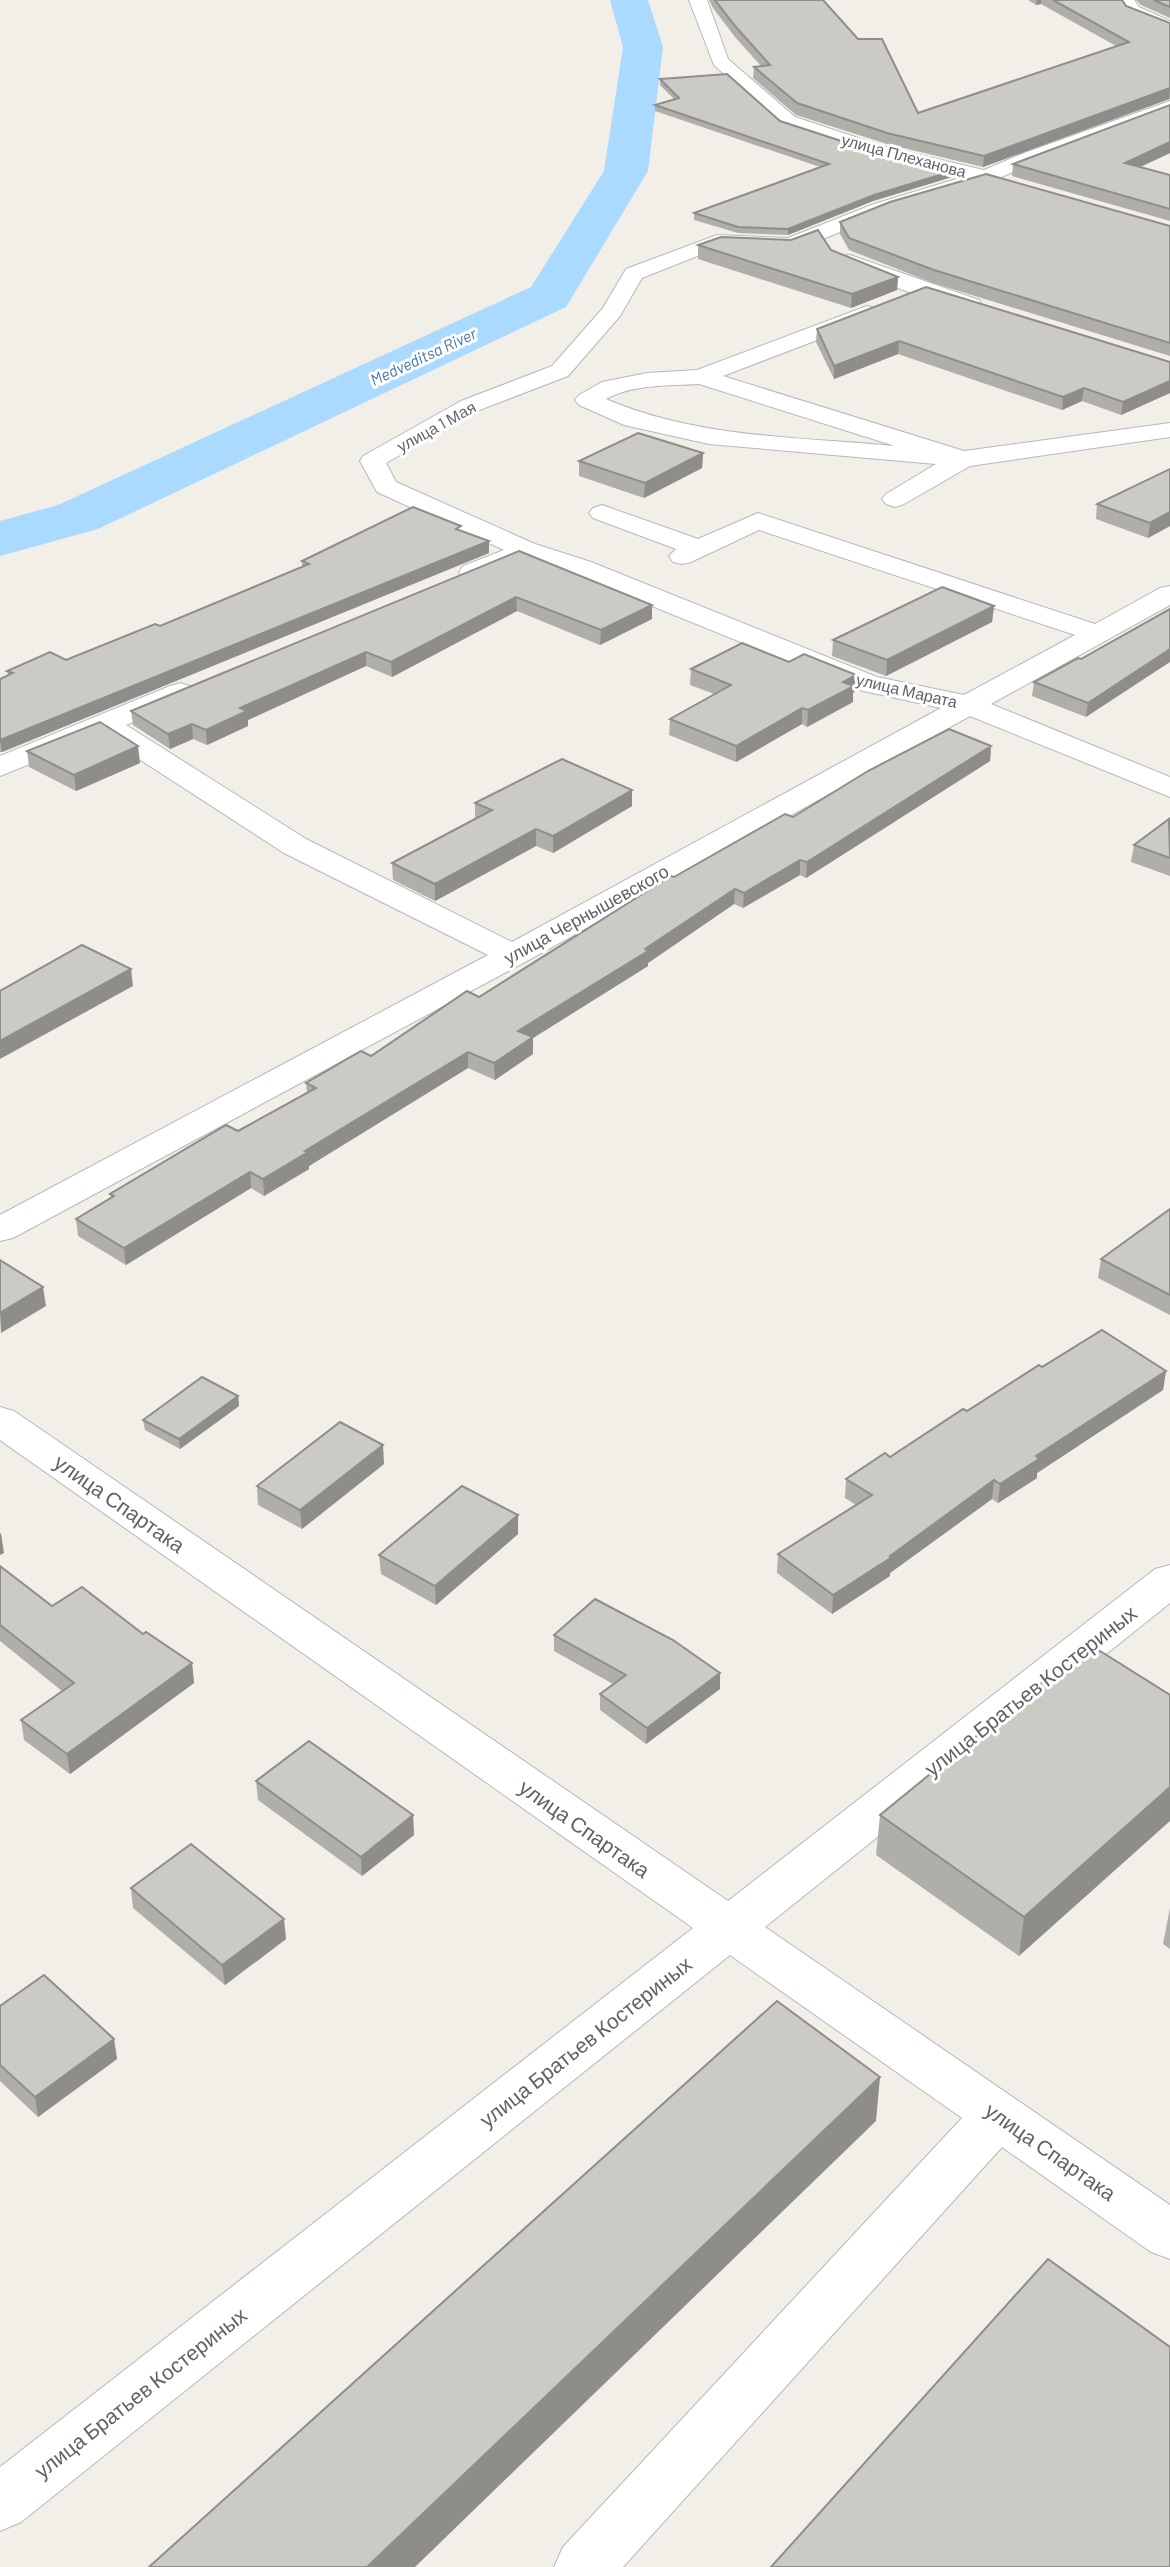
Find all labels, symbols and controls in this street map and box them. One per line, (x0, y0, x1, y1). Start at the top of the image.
street label: улица Плеханова (840, 129, 968, 181)
water label: Medveditsa River (367, 323, 480, 389)
street label: улица 1 Мая (393, 397, 479, 455)
street label: улица Марата (855, 669, 959, 711)
street label: улица Чернышевского (500, 860, 672, 968)
street label: улица Спартака (50, 1449, 190, 1558)
street label: улица Братьев Костериных (919, 1599, 1141, 1781)
street label: улица Спартака (515, 1774, 655, 1883)
street label: улица Братьев Костериных (474, 1950, 696, 2132)
street label: улица Спартака (981, 2097, 1121, 2206)
street label: улица Братьев Костериных (29, 2301, 251, 2483)

